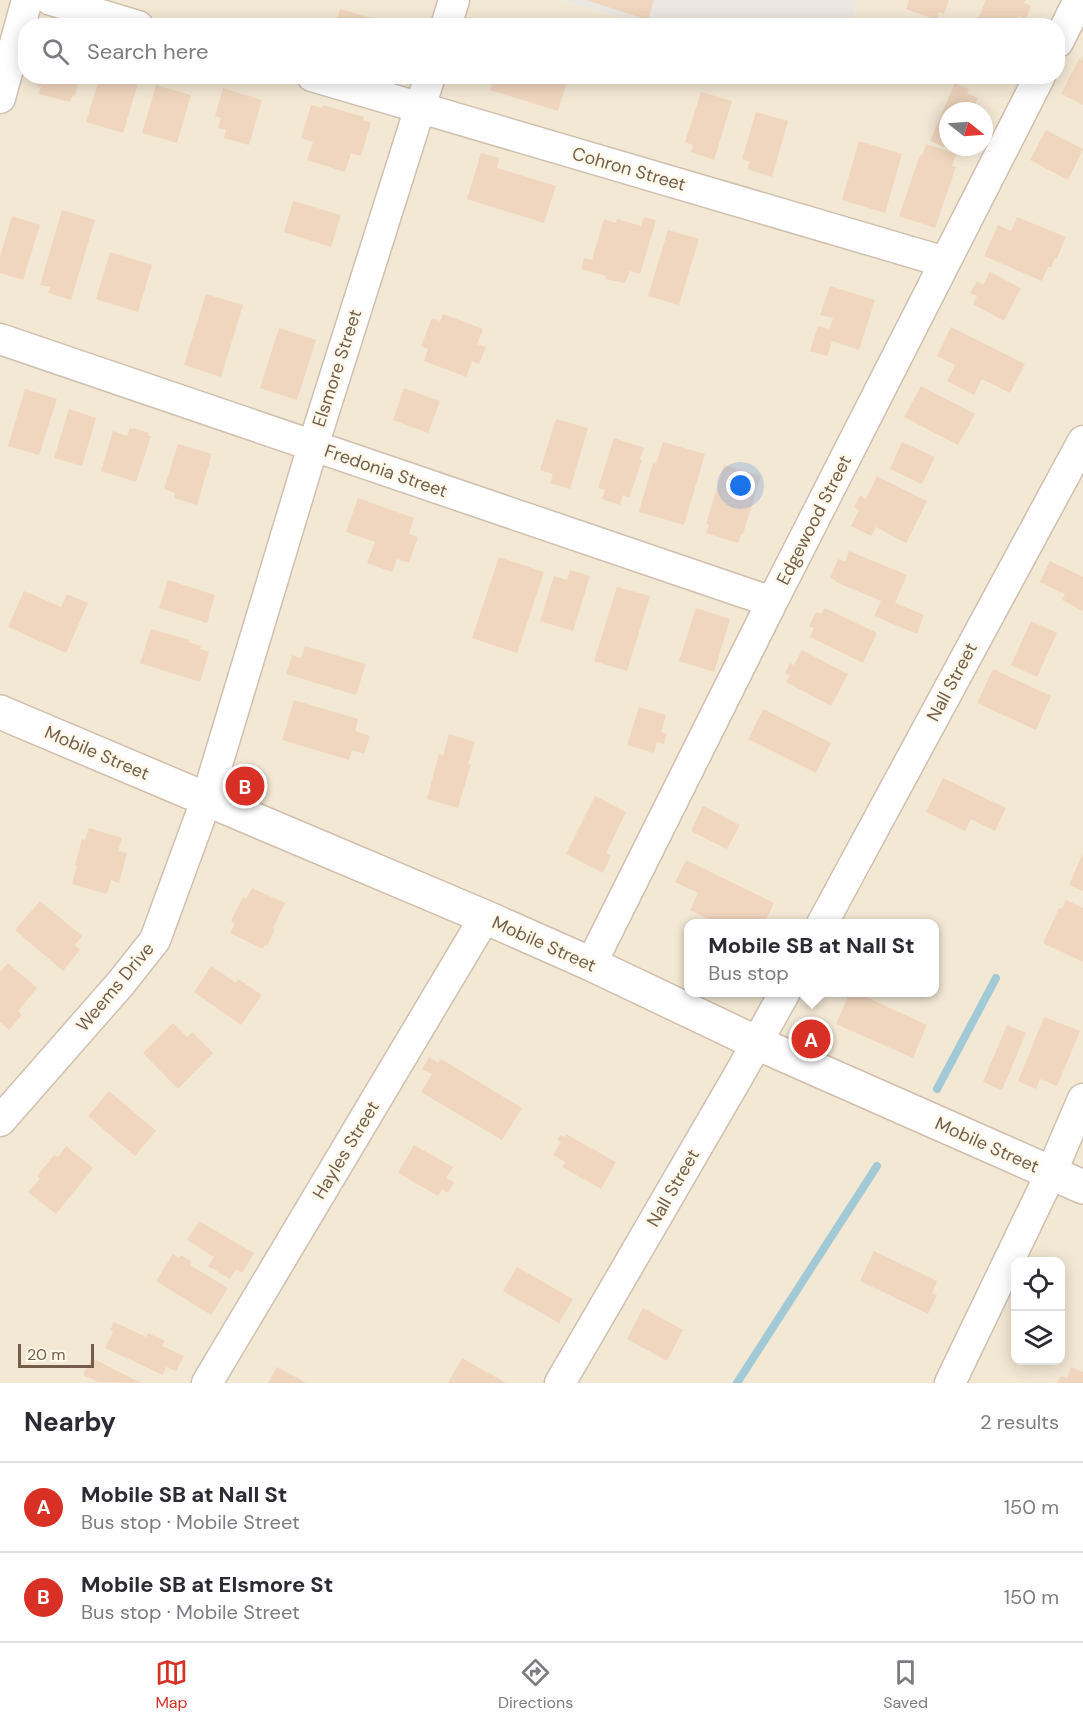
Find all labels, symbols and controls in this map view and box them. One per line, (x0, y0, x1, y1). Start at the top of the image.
search box (18, 18, 1065, 84)
icon: search (39, 35, 72, 68)
text: Search here (87, 37, 208, 66)
north arrow (939, 102, 993, 156)
street label: Cohron Street (569, 141, 689, 197)
street label: Elsmore Street (307, 306, 367, 430)
street label: Fredonia Street (321, 439, 451, 503)
street label: Edgewood Street (771, 451, 857, 589)
your location (726, 471, 755, 500)
street label: Nall Street (921, 638, 983, 726)
street label: Mobile Street (41, 720, 153, 786)
pin: B (226, 764, 264, 808)
street label: Mobile Street (488, 910, 600, 978)
popup (684, 919, 939, 997)
text: Mobile SB at Nall St (708, 931, 915, 960)
street label: Weems Drive (71, 937, 159, 1037)
text: Bus stop (708, 960, 789, 986)
pin: A (792, 1016, 830, 1062)
street label: Hayles Street (307, 1096, 385, 1204)
street label: Mobile Street (931, 1111, 1043, 1179)
street label: Nall Street (641, 1145, 705, 1231)
map controls (1011, 1257, 1065, 1365)
button: locate (1011, 1257, 1065, 1311)
button: layers (1011, 1311, 1065, 1365)
scale bar (18, 1341, 94, 1368)
text: 20 m (27, 1344, 66, 1365)
text: Nearby (24, 1405, 116, 1439)
text: 2 results (980, 1409, 1059, 1435)
text: Mobile SB at Nall St (81, 1480, 287, 1509)
text: A (36, 1494, 51, 1520)
text: 150 m (1004, 1494, 1059, 1520)
text: Bus stop · Mobile Street (81, 1509, 300, 1535)
text: Mobile SB at Elsmore St (81, 1570, 333, 1599)
text: B (37, 1584, 50, 1610)
text: 150 m (1004, 1584, 1059, 1610)
text: Bus stop · Mobile Street (81, 1599, 300, 1625)
tab: Map (155, 1656, 188, 1713)
tab: Directions (498, 1656, 573, 1713)
tab: Saved (883, 1656, 928, 1713)

